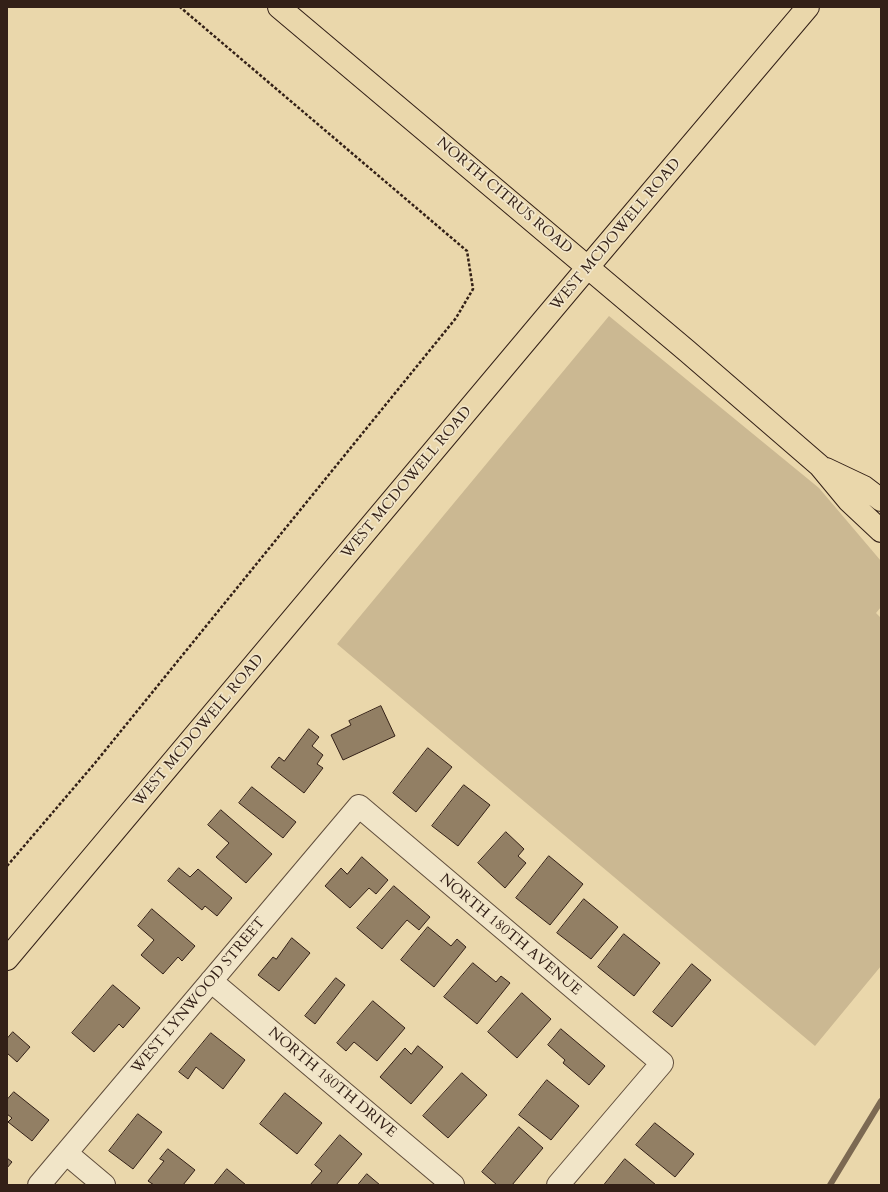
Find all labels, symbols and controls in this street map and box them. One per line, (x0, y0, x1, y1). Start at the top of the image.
street label: NORTH CITRUS ROAD (432, 134, 576, 258)
street label: WEST MCDOWELL ROAD (547, 155, 685, 315)
street label: WEST MCDOWELL ROAD (338, 403, 476, 563)
street label: WEST MCDOWELL ROAD (130, 651, 268, 811)
street label: NORTH 180TH AVENUE (435, 870, 585, 1000)
street label: WEST LYNWOOD STREET (128, 914, 270, 1078)
street label: NORTH 180TH DRIVE (264, 1024, 400, 1142)

